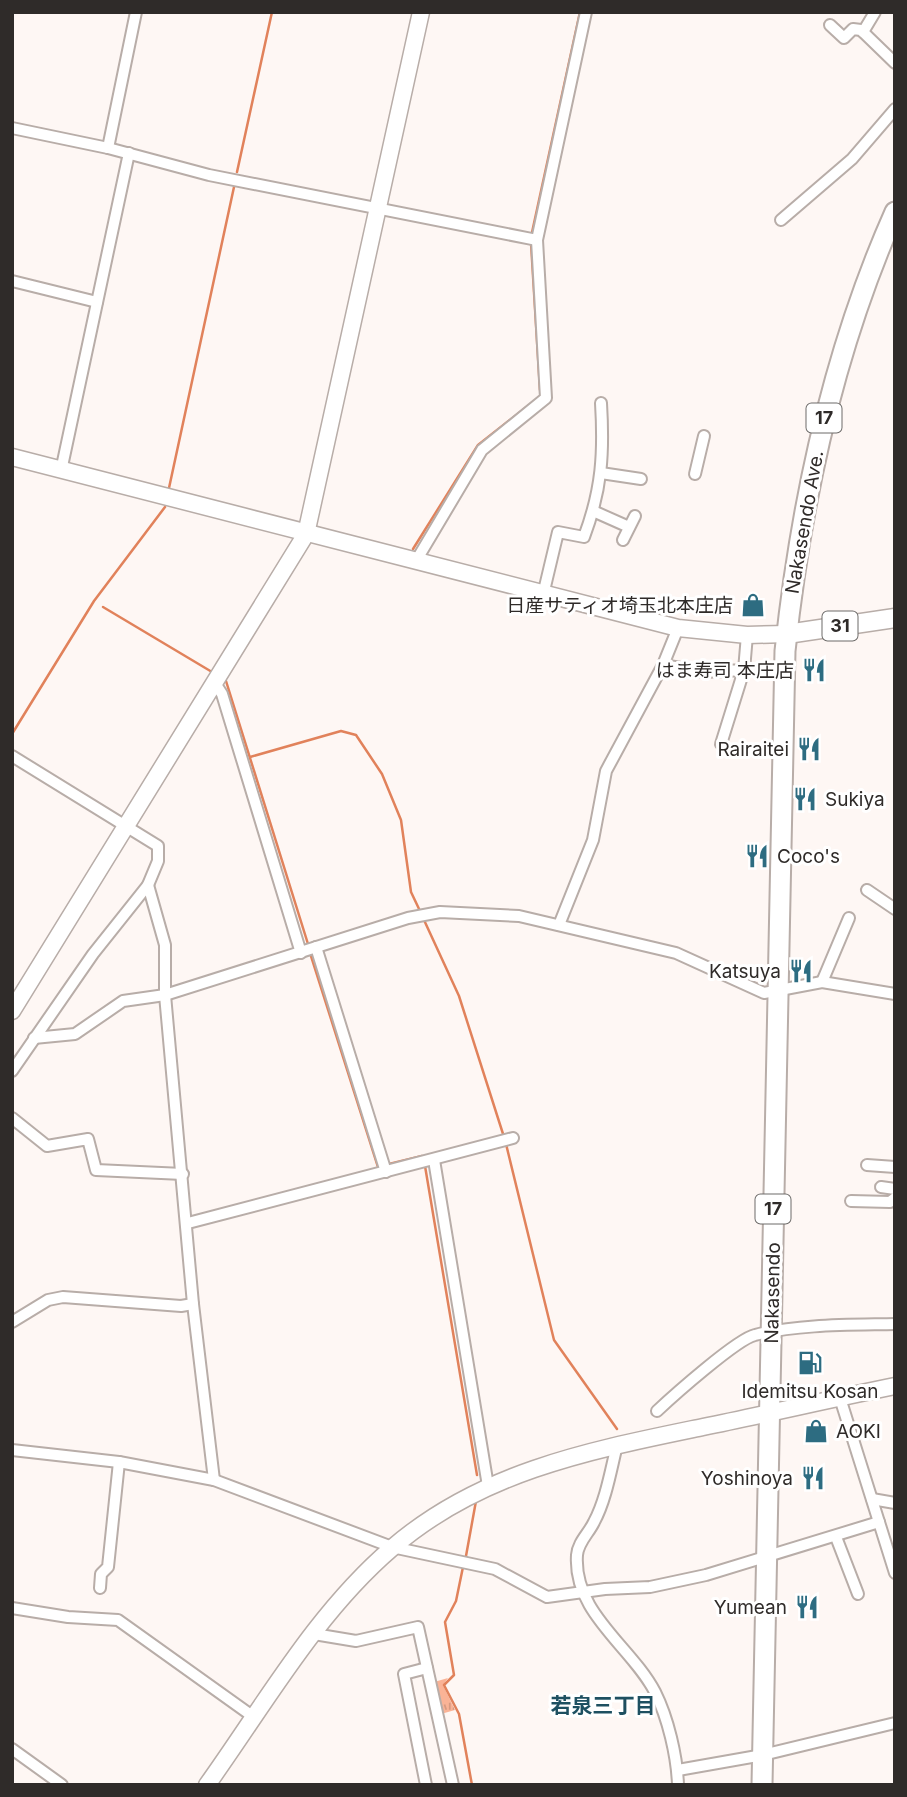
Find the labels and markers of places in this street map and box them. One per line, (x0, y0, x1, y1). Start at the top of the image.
shop icon: 日産サティオ埼玉北本庄店 (739, 591, 767, 619)
place label: 日産サティオ埼玉北本庄店 (506, 594, 733, 617)
restaurant icon: はま寿司 本庄店 (800, 656, 828, 684)
place label: はま寿司 本庄店 (656, 659, 794, 682)
restaurant icon: Rairaitei (795, 735, 823, 763)
place label: Rairaitei (717, 738, 789, 761)
restaurant icon: Sukiya (791, 785, 819, 813)
place label: Sukiya (825, 788, 885, 811)
restaurant icon: Coco's (743, 842, 771, 870)
place label: Coco's (777, 845, 840, 868)
restaurant icon: Katsuya (787, 957, 815, 985)
place label: Katsuya (709, 960, 781, 983)
fuel station icon: Idemitsu Kosan (796, 1349, 824, 1377)
place label: Idemitsu Kosan (741, 1380, 879, 1403)
shop icon: AOKI (802, 1417, 830, 1445)
place label: AOKI (836, 1420, 881, 1443)
restaurant icon: Yoshinoya (799, 1464, 827, 1492)
place label: Yoshinoya (701, 1467, 793, 1490)
restaurant icon: Yumean (793, 1593, 821, 1621)
place label: Yumean (714, 1596, 787, 1619)

